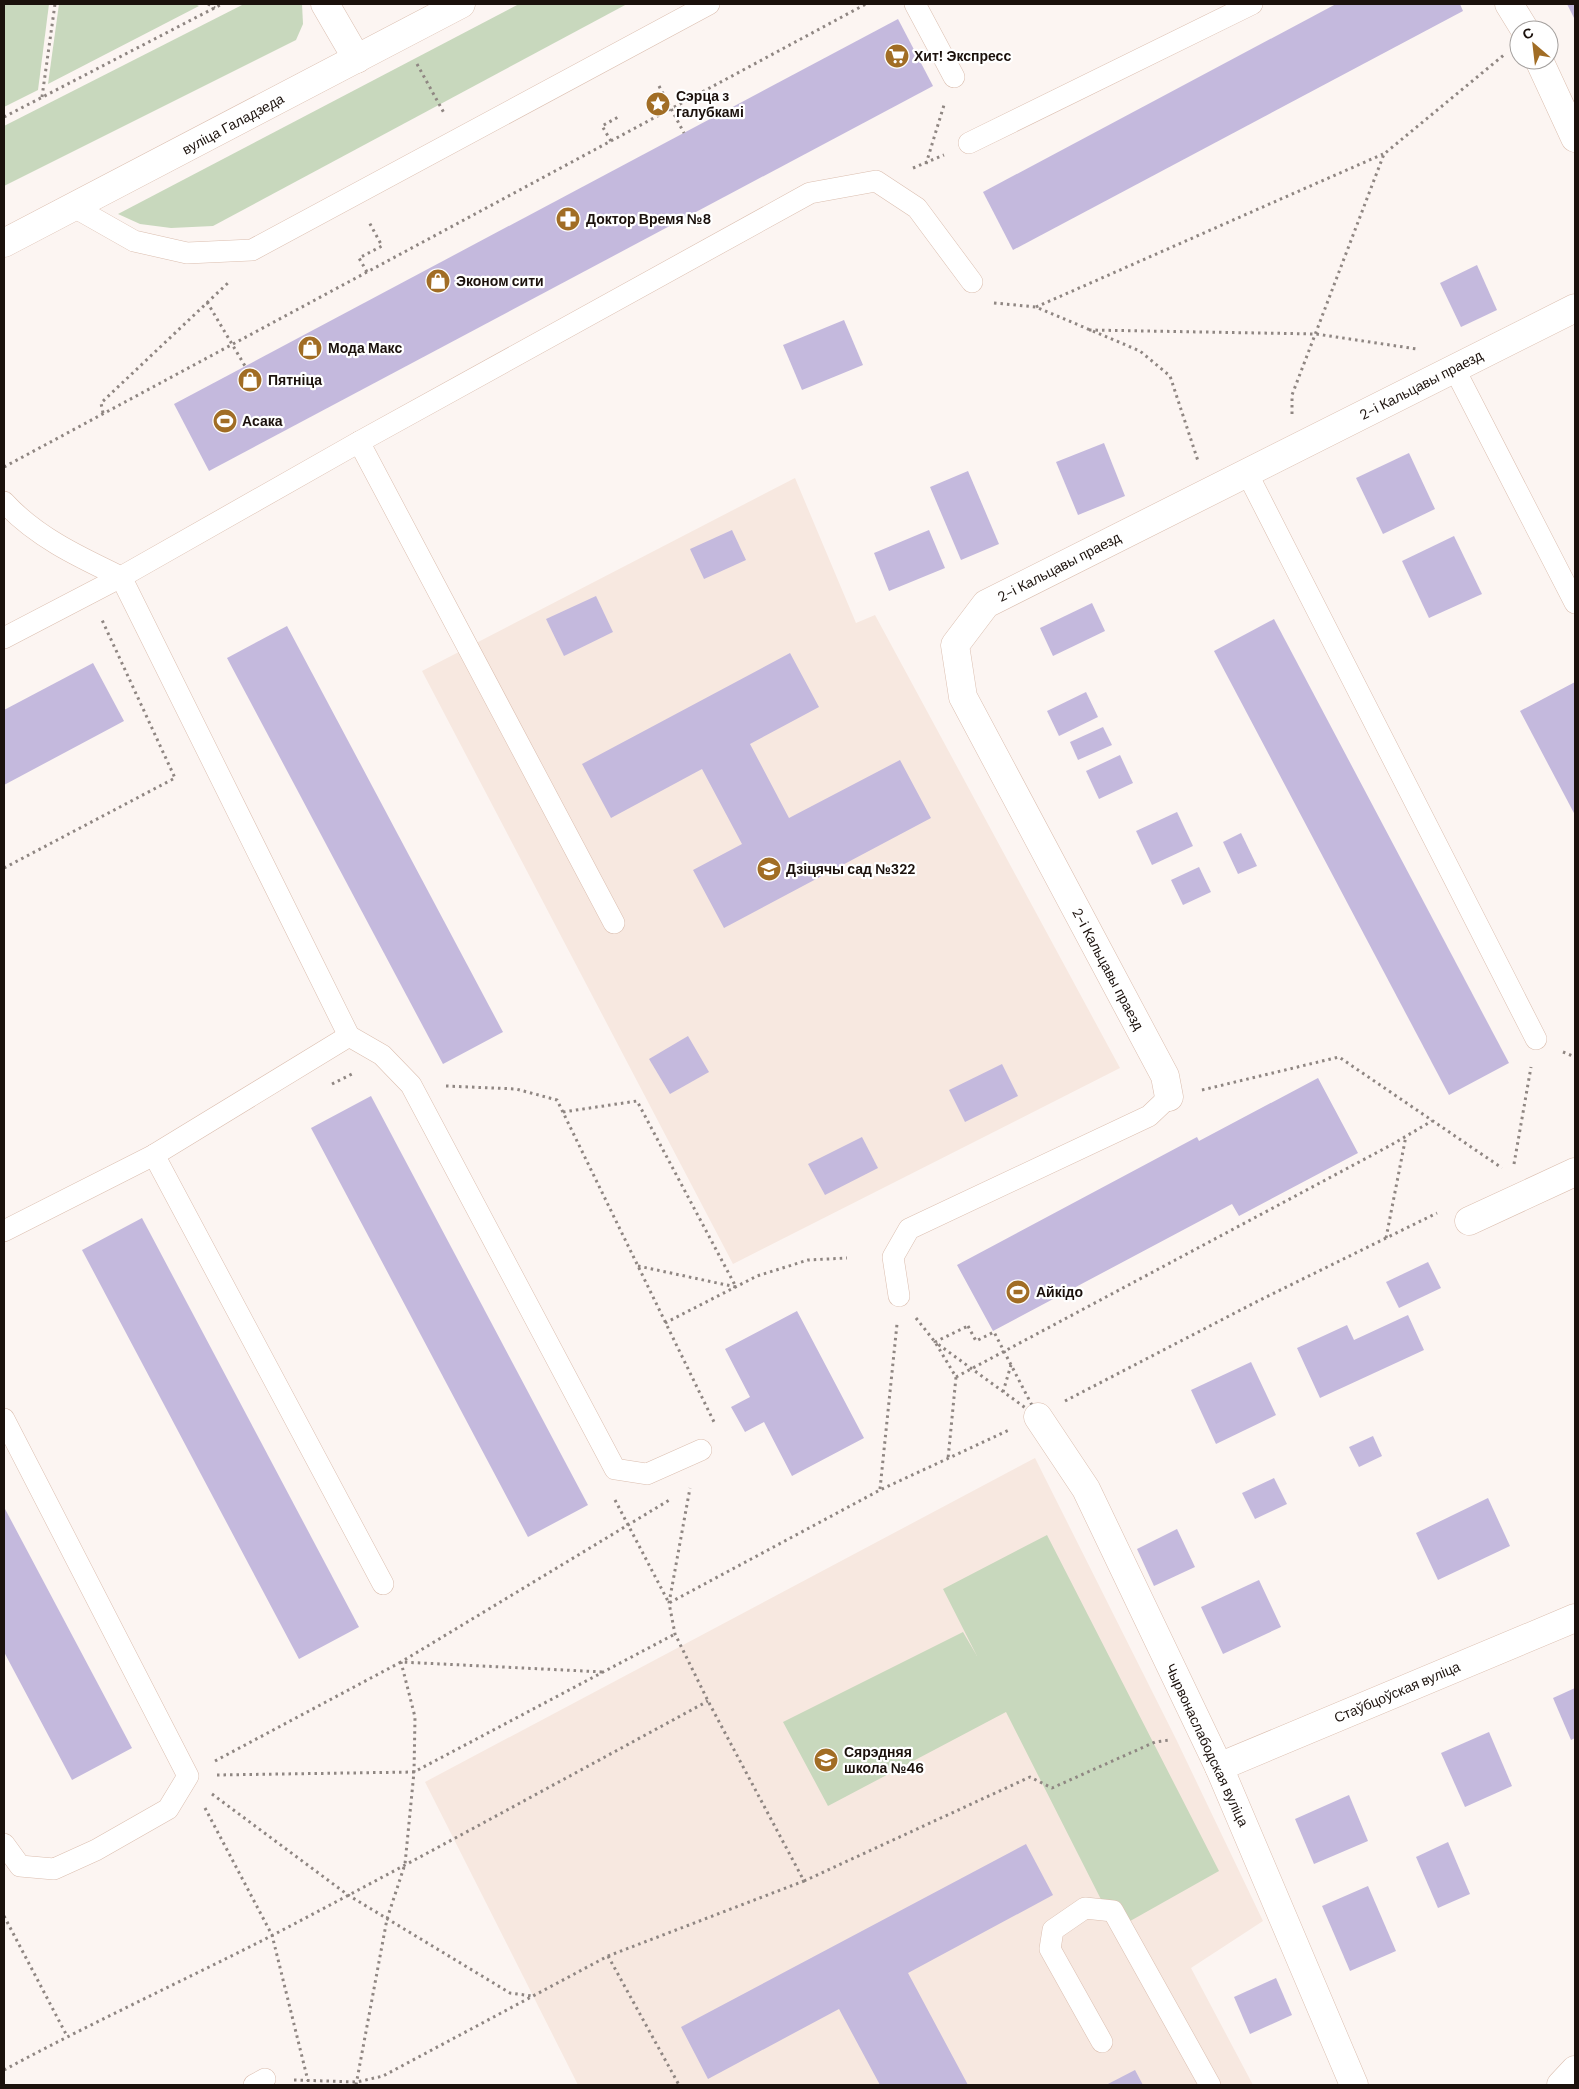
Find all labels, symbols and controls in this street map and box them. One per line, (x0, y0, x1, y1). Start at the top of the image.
north arrow (1509, 20, 1559, 70)
text: С (1519, 23, 1537, 44)
supermarket icon: Хит! Экспресс (884, 43, 910, 69)
place label: Хит! Экспресс (914, 47, 1011, 65)
place label: Сэрца з галубкамі (676, 87, 744, 121)
street label: вуліца Галадзеда (179, 89, 287, 158)
place icon: Сэрца з галубкамі (645, 91, 671, 117)
pharmacy icon: Доктор Время №8 (555, 206, 581, 232)
place label: Доктор Время №8 (586, 210, 711, 228)
shop icon: Эконом сити (425, 268, 451, 294)
place label: Эконом сити (456, 272, 544, 290)
shop icon: Мода Макс (297, 335, 323, 361)
place label: Мода Макс (328, 339, 402, 357)
street label: 2-і Кальцавы праезд (1356, 346, 1486, 424)
shop icon: Пятніца (237, 367, 263, 393)
place label: Пятніца (268, 371, 322, 389)
sports icon: Асака (212, 408, 238, 434)
place label: Асака (242, 412, 283, 430)
street label: 2-і Кальцавы праезд (994, 528, 1124, 606)
school or university icon: Дзіцячы сад №322 (756, 856, 782, 882)
place label: Дзіцячы сад №322 (786, 860, 915, 878)
street label: 2-і Кальцавы праезд (1068, 905, 1148, 1033)
sports icon: Айкідо (1005, 1279, 1031, 1305)
place label: Айкідо (1036, 1283, 1083, 1301)
street label: Стаўбцоўская вуліца (1331, 1657, 1463, 1727)
street label: Чырвонаслабодская вуліца (1161, 1661, 1253, 1830)
place label: Сярэдняя школа №46 (844, 1743, 924, 1777)
school or university icon: Сярэдняя школа №46 (813, 1747, 839, 1773)

